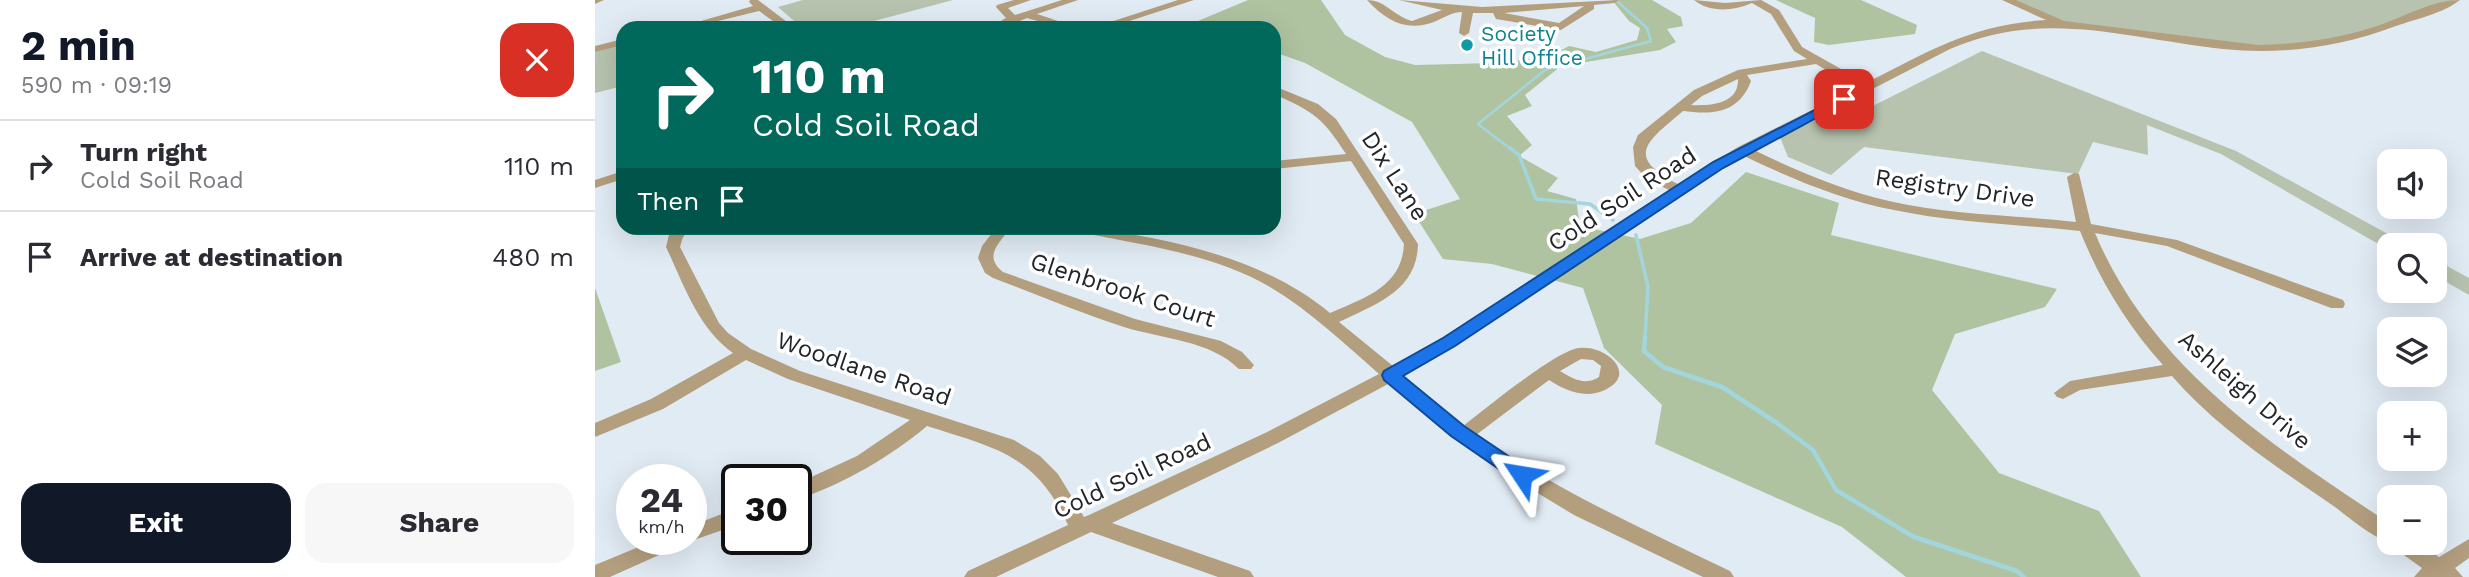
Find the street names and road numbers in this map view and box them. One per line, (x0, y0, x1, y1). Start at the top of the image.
street label: Dix Lane (1356, 126, 1434, 226)
street label: Cold Soil Road (1543, 141, 1701, 257)
street label: Registry Drive (1873, 163, 2037, 213)
street label: Glenbrook Court (1027, 247, 1219, 333)
street label: Ashleigh Drive (2173, 325, 2317, 455)
street label: Woodlane Road (773, 326, 955, 412)
street label: Cold Soil Road (1049, 427, 1215, 525)

